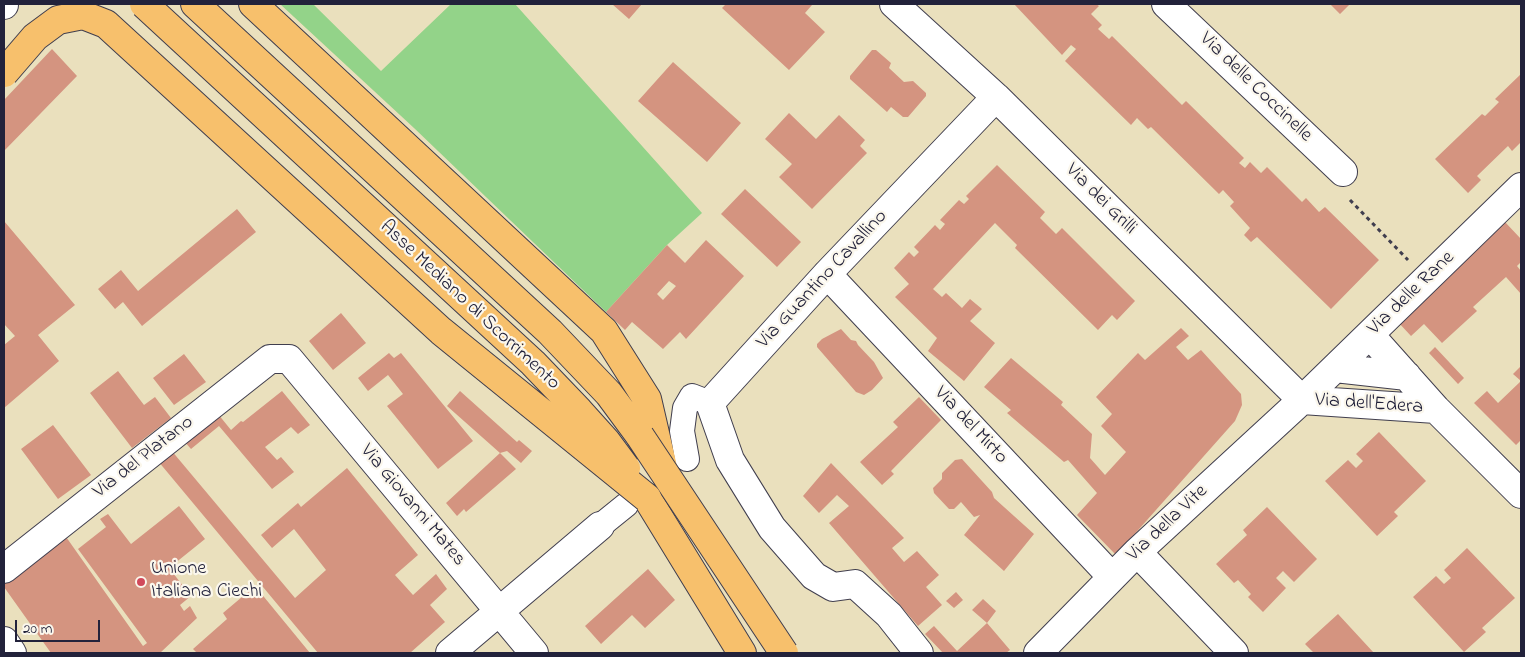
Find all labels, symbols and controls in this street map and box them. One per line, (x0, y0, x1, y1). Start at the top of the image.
street label: Via delle Coccinelle (1193, 28, 1317, 148)
street label: Via dei Grilli (1059, 159, 1141, 241)
street label: Via Guantino Cavallino (753, 206, 893, 354)
street label: Asse Mediano di Scorrimento (374, 216, 564, 396)
street label: Via delle Rane (1364, 247, 1460, 341)
street label: Via del Mirto (928, 382, 1012, 470)
street label: Via dell'Edera (1314, 389, 1424, 421)
street label: Via del Platano (89, 411, 199, 505)
street label: Via Giovanni Mates (354, 440, 470, 572)
street label: Via della Vite (1122, 480, 1214, 568)
place label: Unione Italiana Ciechi (151, 558, 262, 605)
marker: Unione Italiana Ciechi (135, 576, 147, 588)
scale bar (18, 610, 102, 642)
text: 20 m (23, 618, 52, 640)

